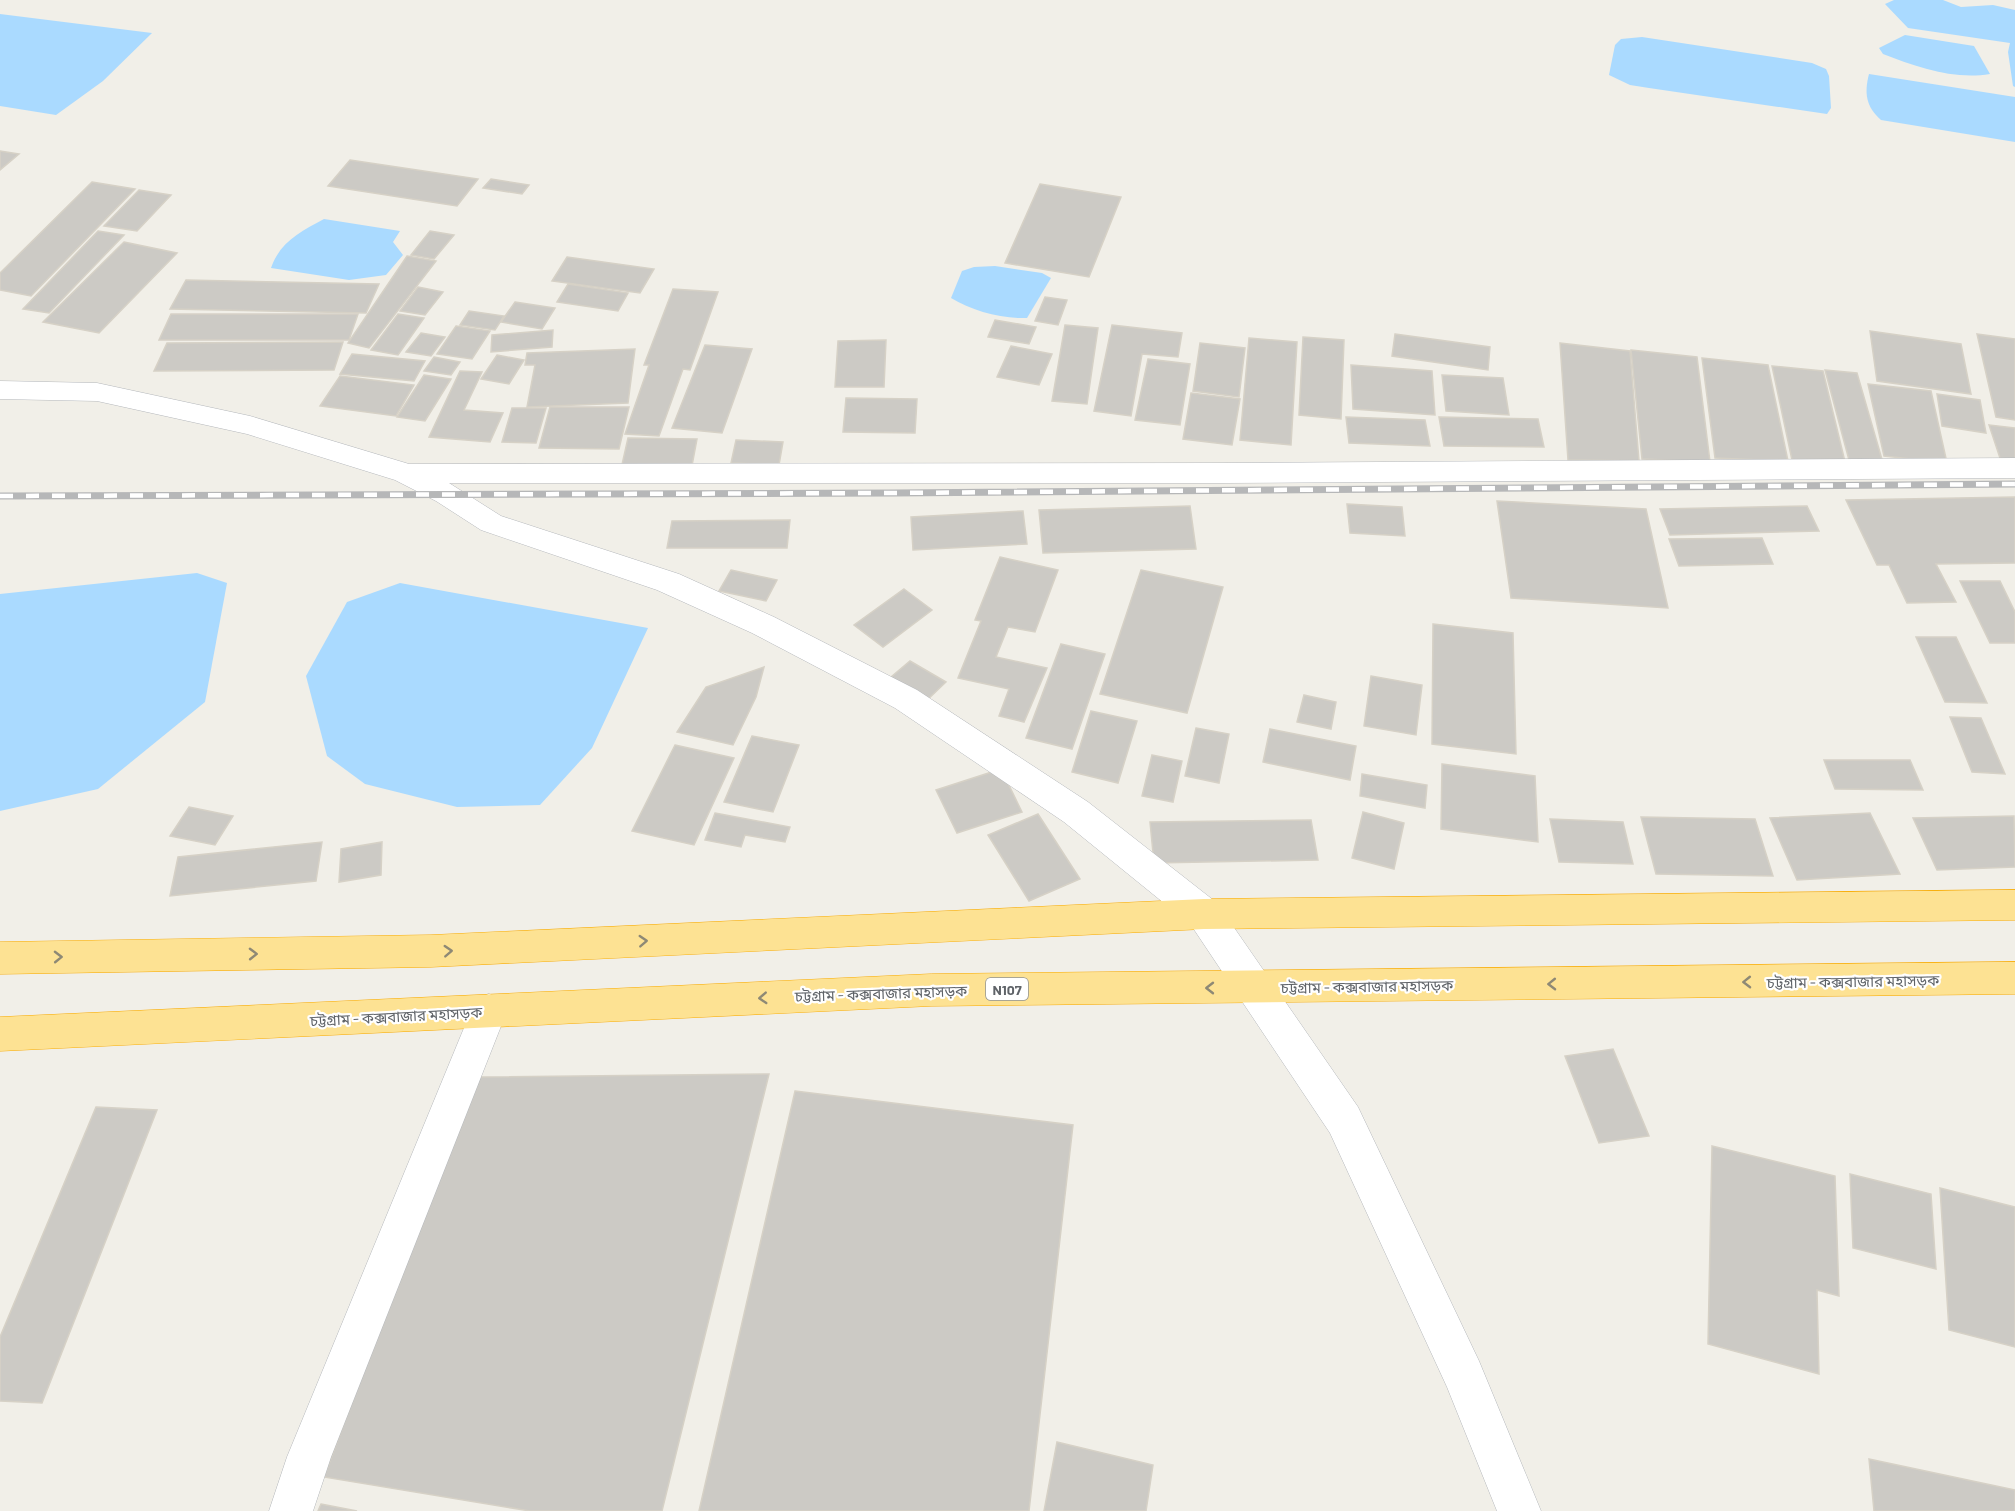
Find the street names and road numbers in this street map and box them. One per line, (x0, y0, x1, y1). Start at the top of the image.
street label: চট্টগ্রাম - কক্সবাজার মহাসড়ক (1766, 970, 1940, 992)
street label: চট্টগ্রাম - কক্সবাজার মহাসড়ক (1280, 975, 1454, 997)
road number: N107 (986, 978, 1028, 1000)
street label: চট্টগ্রাম - কক্সবাজার মহাসড়ক (793, 981, 968, 1005)
street label: চট্টগ্রাম - কক্সবাজার মহাসড়ক (308, 1002, 484, 1030)

